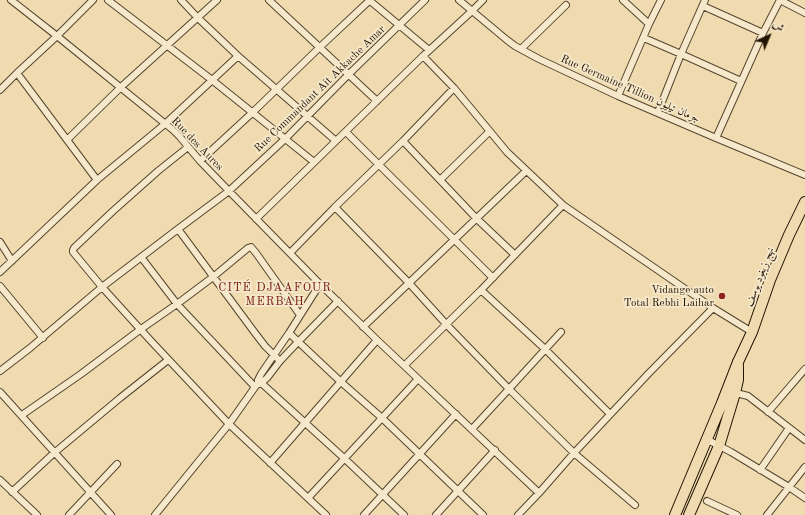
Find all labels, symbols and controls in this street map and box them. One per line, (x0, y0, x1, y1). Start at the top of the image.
north arrow (749, 16, 789, 56)
text: ش (770, 19, 785, 35)
street label: Rue Commandant Ait Akkache Amar (252, 23, 388, 155)
street label: Rue Germaine Tillion جرمان تيليون (558, 52, 702, 126)
street label: Rue des Aures (168, 115, 226, 173)
street label: نهج زيغود يوسف (743, 245, 777, 309)
district label: CITÉ DJAAFOUR MERBAH (218, 281, 332, 309)
place label: Vidange auto Total Rebhi Laihar (624, 283, 714, 309)
marker: Vidange auto Total Rebhi Laihar (717, 291, 727, 301)

